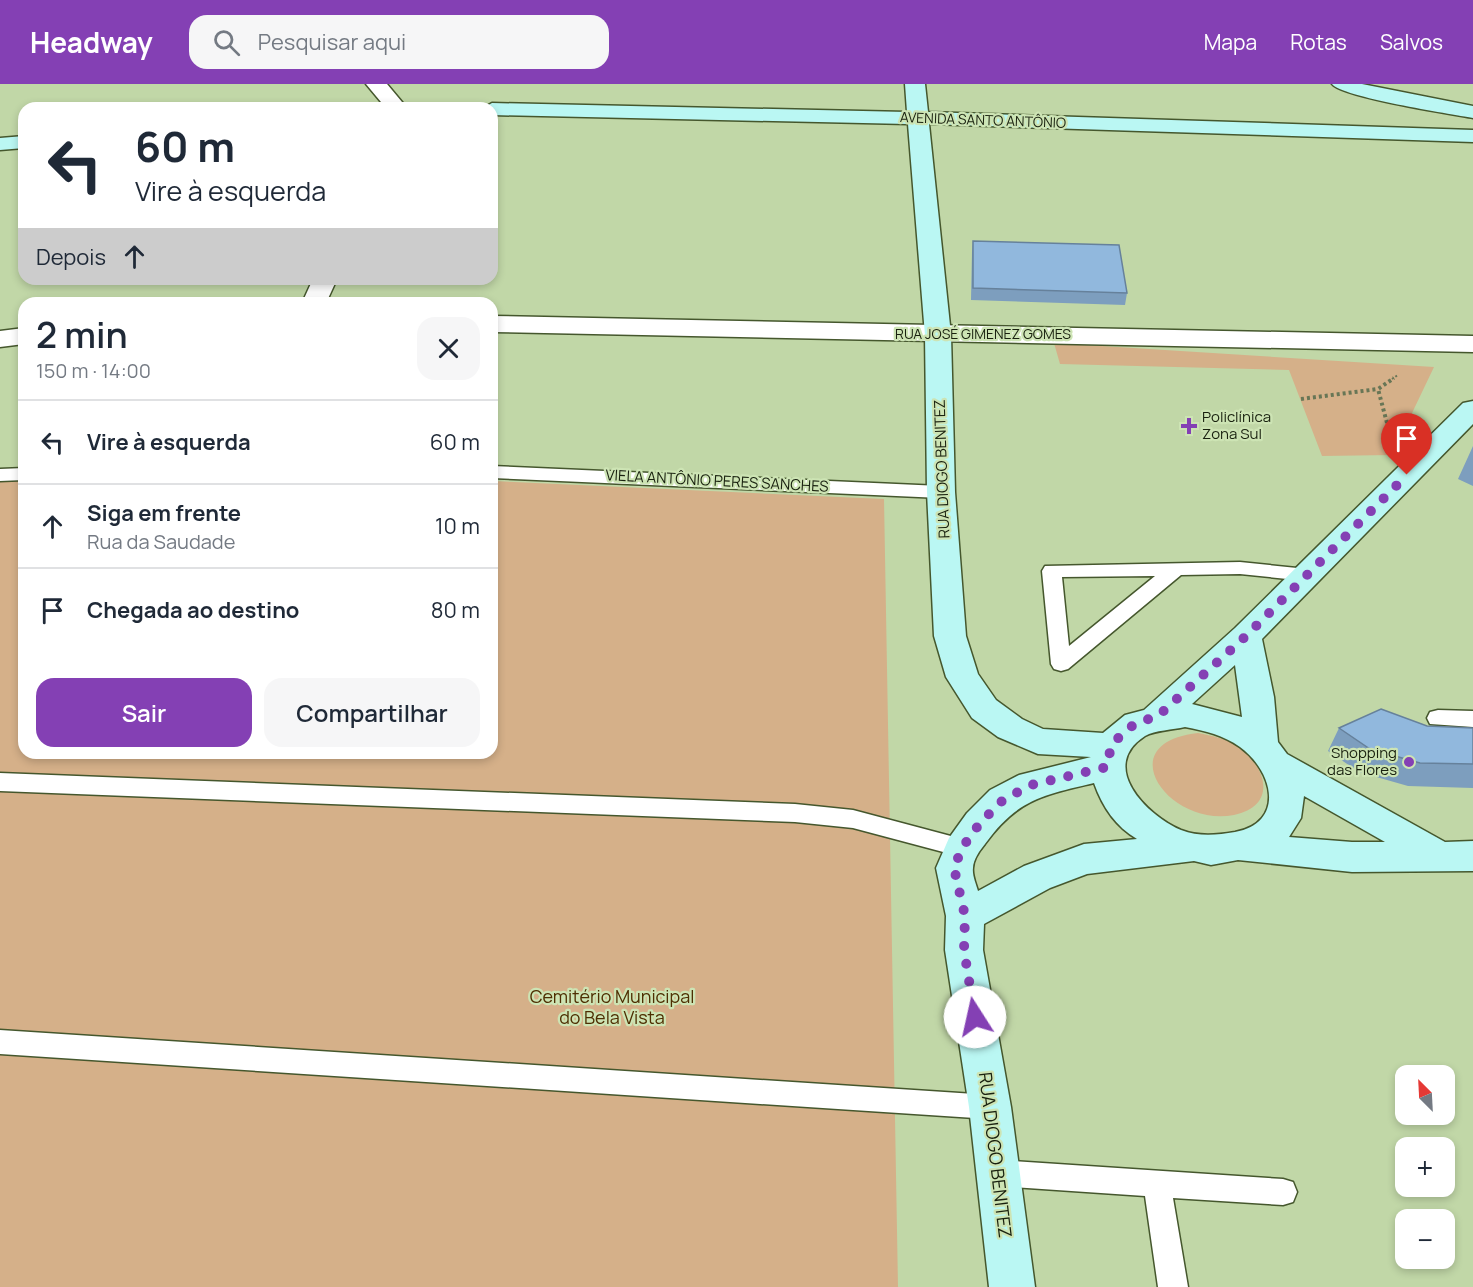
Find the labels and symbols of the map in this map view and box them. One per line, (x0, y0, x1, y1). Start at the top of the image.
street label: AVENIDA SANTO ANTÔNIO (900, 107, 1066, 132)
street label: RUA JOSÉ GIMENEZ GOMES (895, 324, 1071, 343)
street label: RUA DIOGO BENITEZ (929, 399, 954, 539)
place label: Policlínica Zona Sul (1202, 406, 1271, 444)
pin (1381, 413, 1432, 475)
marker: Policlínica Zona Sul (1180, 417, 1198, 435)
street label: VIELA ANTÔNIO PERES SANCHES (605, 464, 829, 497)
place label: Shopping das Flores (1327, 742, 1397, 780)
marker: Shopping das Flores (1402, 755, 1416, 769)
park label: Cemitério Municipal do Bela Vista (530, 984, 694, 1029)
position arrow (943, 985, 1007, 1049)
north arrow (1395, 1065, 1455, 1125)
street label: RUA DIOGO BENITEZ (974, 1071, 1018, 1239)

